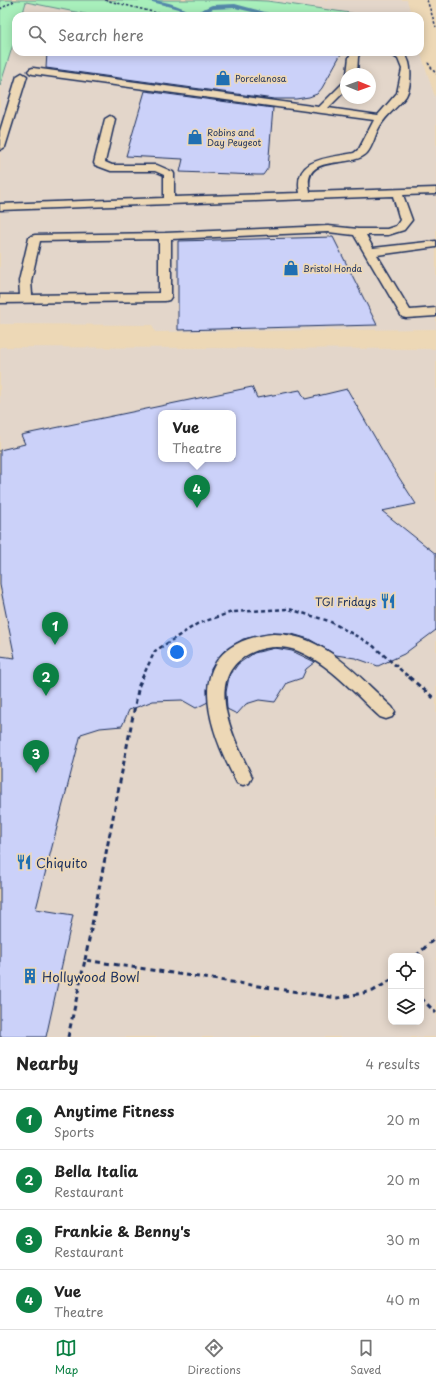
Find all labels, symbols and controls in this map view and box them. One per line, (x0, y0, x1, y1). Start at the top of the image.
search box (12, 12, 424, 56)
icon: search (26, 23, 48, 45)
text: Search here (58, 23, 144, 46)
north arrow (340, 68, 376, 104)
shop icon: Porcelanosa (214, 69, 232, 87)
place label: Porcelanosa (235, 71, 287, 85)
place label: Robins and Day Peugeot (207, 125, 261, 149)
shop icon: Robins and Day Peugeot (186, 128, 204, 146)
shop icon: Bristol Honda (282, 259, 300, 277)
place label: Bristol Honda (303, 261, 363, 275)
popup (158, 410, 236, 462)
text: Vue (172, 415, 200, 438)
text: Theatre (172, 438, 222, 457)
pin: 4 (184, 475, 210, 508)
restaurant icon: TGI Fridays (379, 592, 397, 610)
place label: TGI Fridays (315, 593, 376, 610)
pin: 1 (42, 612, 68, 645)
your location (167, 642, 187, 662)
pin: 2 (33, 663, 59, 696)
pin: 3 (23, 740, 49, 773)
restaurant icon: Chiquito (15, 853, 33, 871)
place label: Chiquito (36, 853, 88, 872)
map controls (388, 953, 424, 1025)
button: locate (388, 953, 424, 989)
building icon: Hollywood Bowl (21, 967, 39, 985)
place label: Hollywood Bowl (42, 967, 140, 986)
button: layers (388, 989, 424, 1025)
text: Nearby (16, 1050, 78, 1076)
text: 4 results (366, 1054, 420, 1073)
text: Anytime Fitness (54, 1099, 174, 1122)
text: 1 (26, 1110, 32, 1129)
text: 20 m (386, 1110, 420, 1129)
text: Sports (54, 1122, 94, 1141)
text: Bella Italia (54, 1159, 138, 1182)
text: 2 (24, 1170, 34, 1189)
text: 20 m (386, 1170, 420, 1189)
text: Restaurant (54, 1182, 124, 1201)
text: Frankie & Benny's (54, 1219, 191, 1242)
text: 3 (25, 1230, 33, 1249)
text: 30 m (386, 1230, 420, 1249)
text: Restaurant (54, 1242, 124, 1261)
text: Vue (54, 1279, 81, 1302)
text: 4 (25, 1290, 33, 1309)
text: 40 m (386, 1290, 420, 1309)
text: Theatre (54, 1302, 103, 1321)
tab: Map (55, 1337, 78, 1378)
tab: Directions (187, 1337, 241, 1378)
tab: Saved (350, 1337, 381, 1378)

